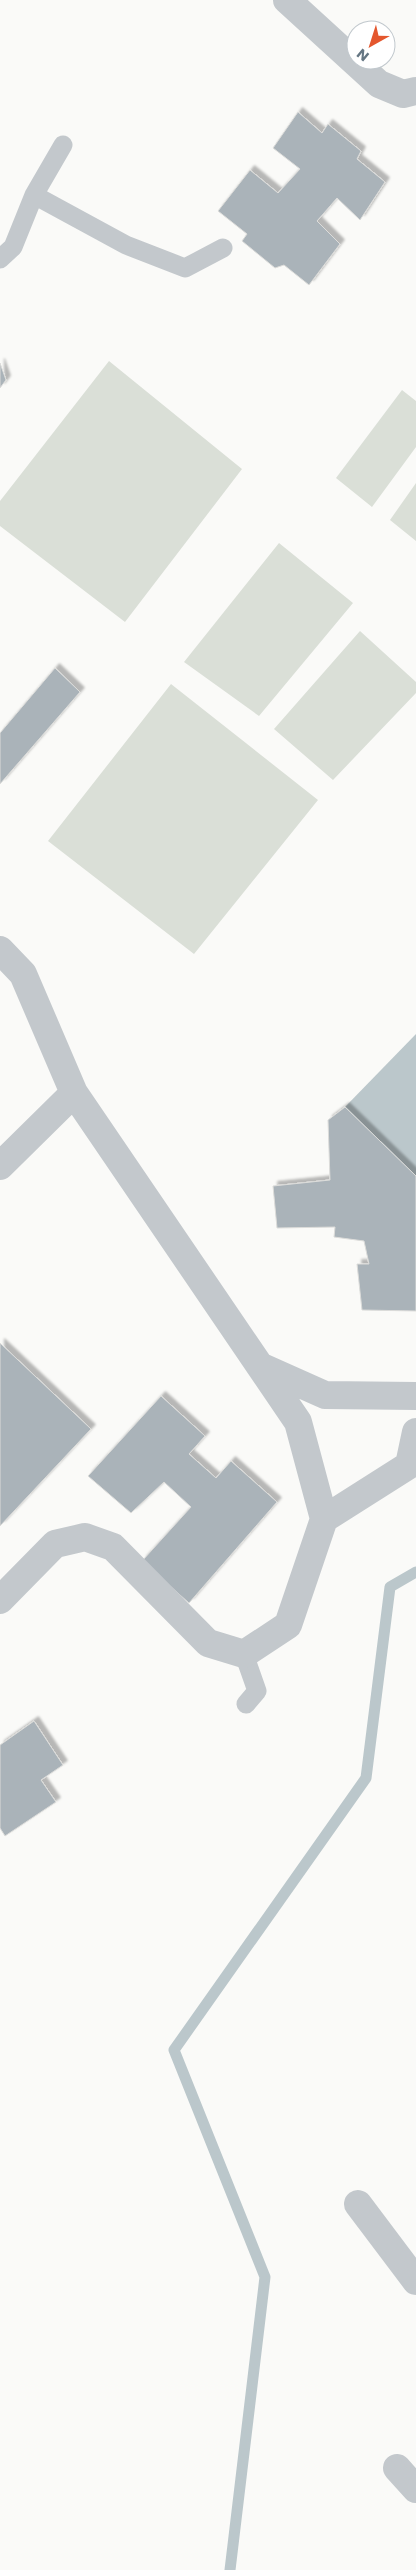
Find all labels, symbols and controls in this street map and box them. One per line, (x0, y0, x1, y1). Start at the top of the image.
north arrow (346, 20, 396, 70)
text: N (352, 44, 373, 66)

